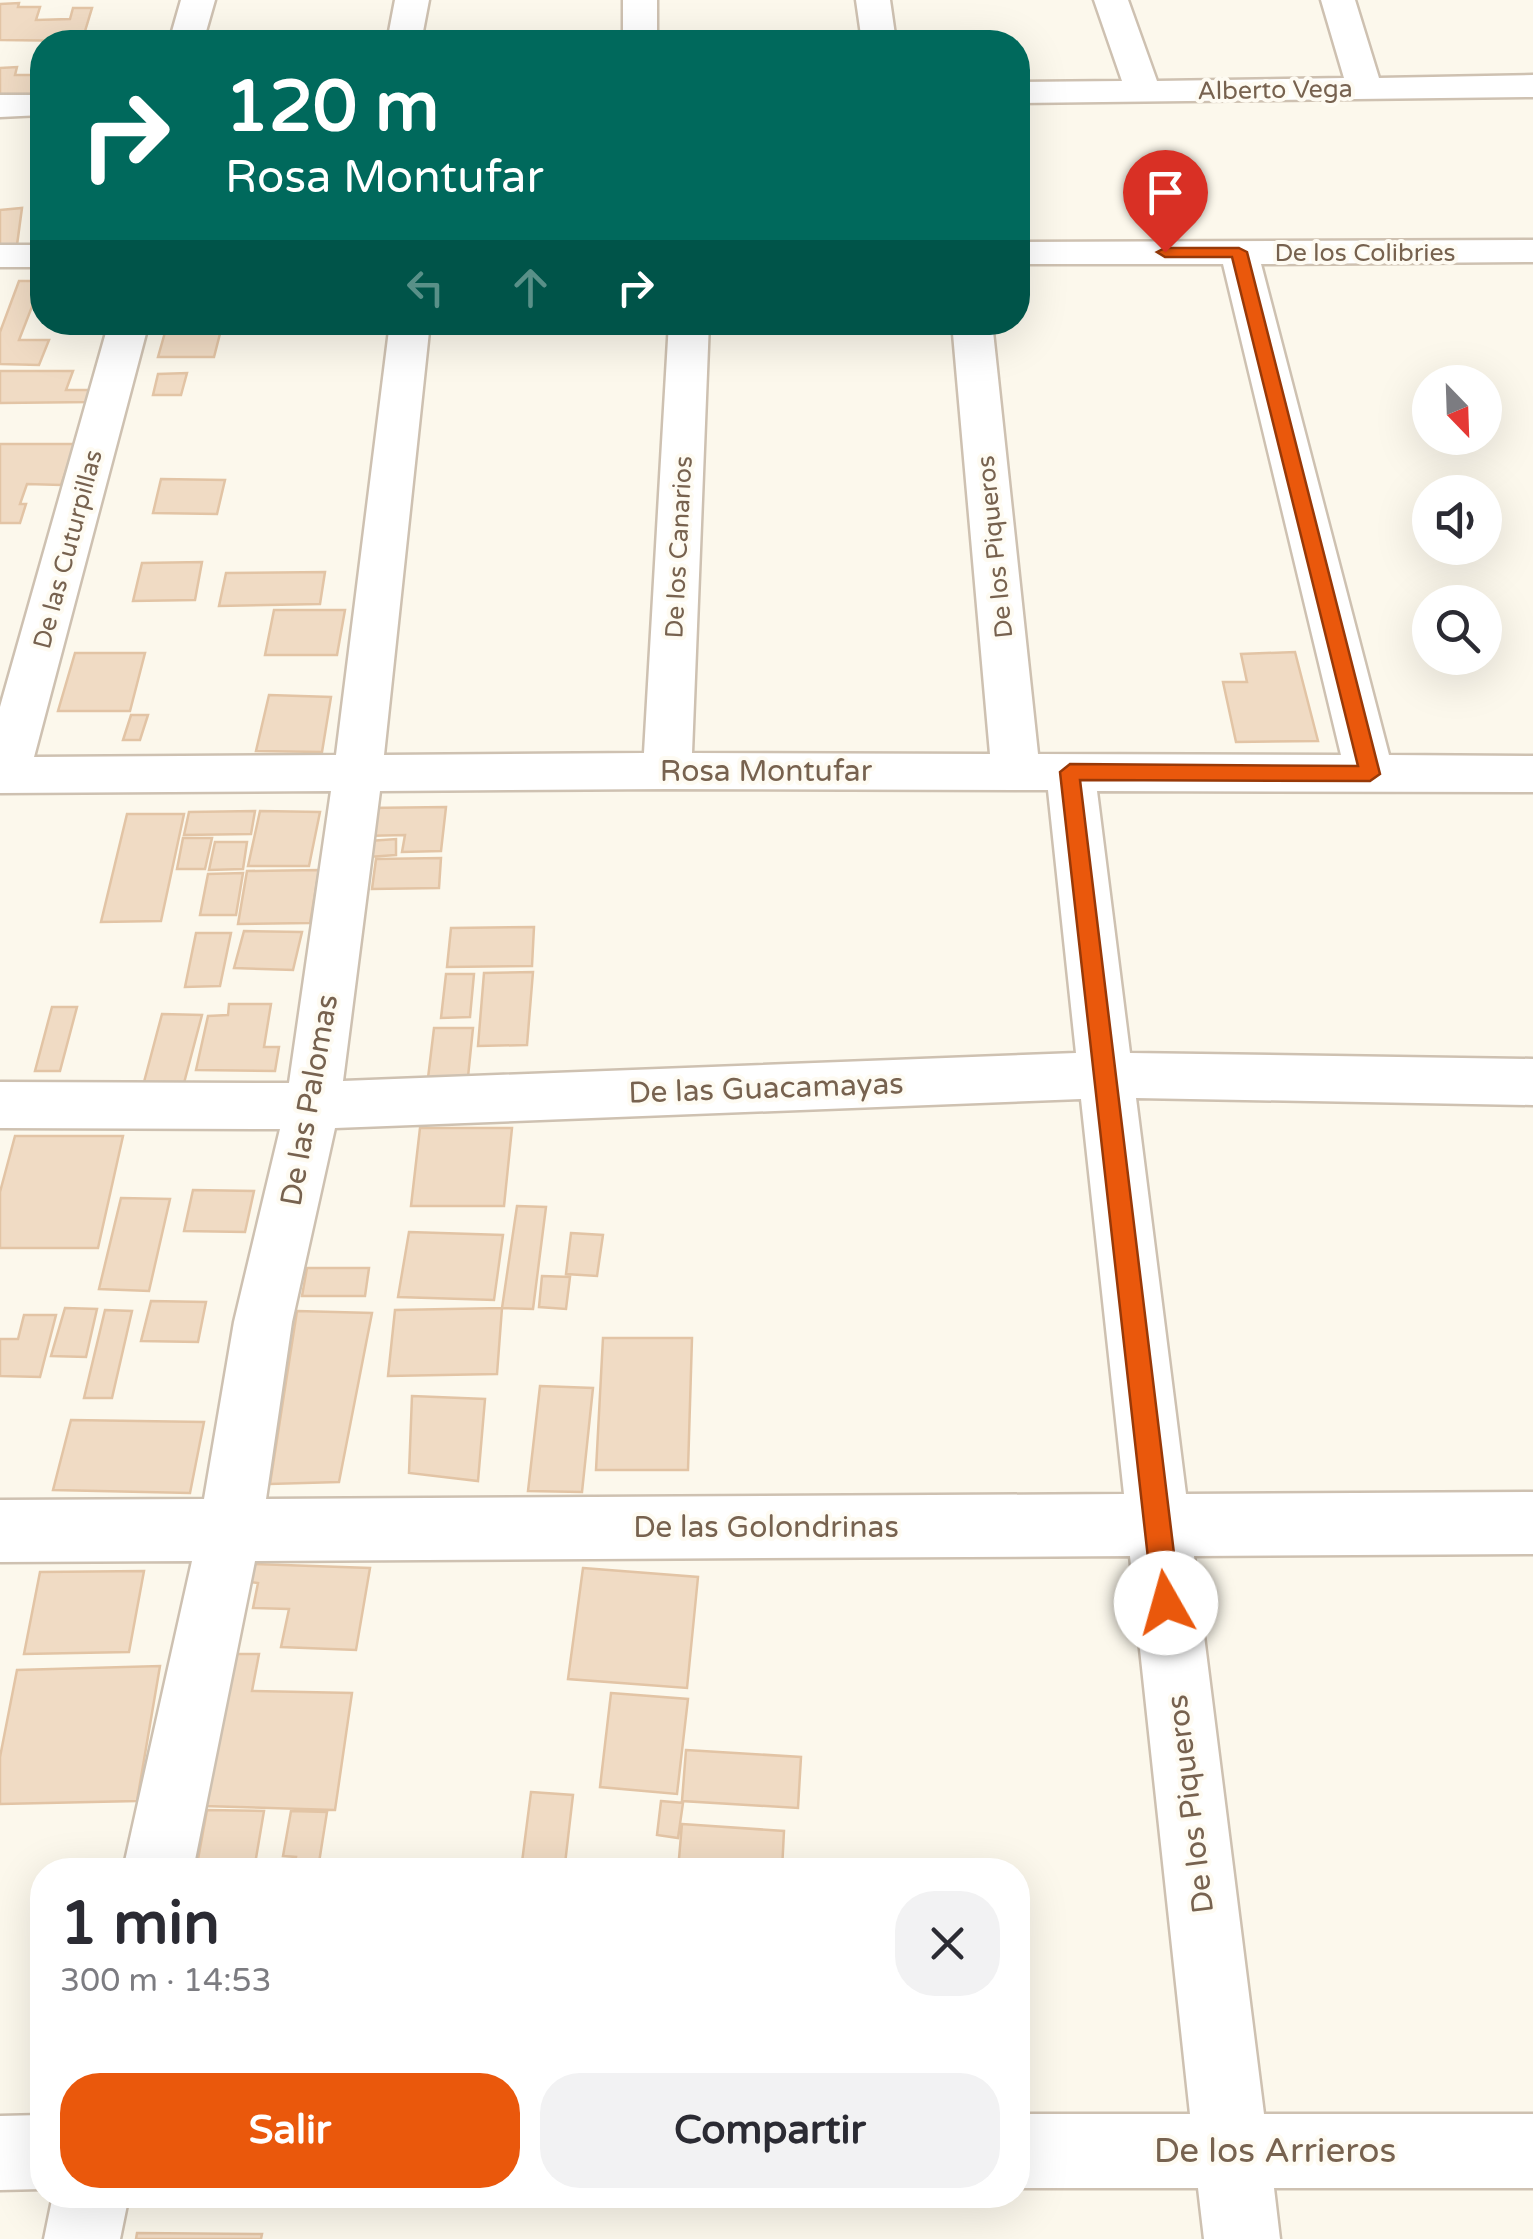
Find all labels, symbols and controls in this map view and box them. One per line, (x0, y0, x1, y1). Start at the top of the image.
text: 120 m (225, 66, 439, 150)
icon: right (60, 70, 190, 200)
street label: Alberto Vega (1197, 74, 1353, 106)
pin (1123, 150, 1208, 253)
text: Rosa Montufar (225, 151, 544, 205)
icon: arrive (1138, 165, 1193, 220)
street label: De los Colibries (1274, 238, 1456, 268)
icon: left (398, 260, 453, 315)
icon: ahead (503, 260, 558, 315)
icon: right (608, 260, 663, 315)
north arrow (1412, 365, 1502, 455)
map controls (1412, 365, 1502, 675)
street label: De las Cuturpillas (27, 446, 109, 652)
street label: De los Piqueros (970, 454, 1019, 640)
street label: De los Canarios (659, 455, 699, 639)
button: sound (1412, 475, 1502, 565)
button: search (1412, 585, 1502, 675)
street label: Rosa Montufar (660, 753, 873, 790)
street label: De las Palomas (273, 991, 346, 1209)
street label: De las Guacamayas (628, 1065, 904, 1112)
street label: De las Golondrinas (633, 1509, 899, 1546)
position arrow (1114, 1551, 1218, 1655)
street label: De los Piqueros (1159, 1693, 1222, 1915)
text: 1 min (60, 1888, 220, 1960)
button: close (895, 1891, 1000, 1996)
text: 300 m · 14:53 (60, 1962, 272, 2000)
button: Salir (60, 2073, 520, 2188)
button: Compartir (540, 2073, 1000, 2188)
street label: De los Arrieros (1154, 2130, 1396, 2172)

